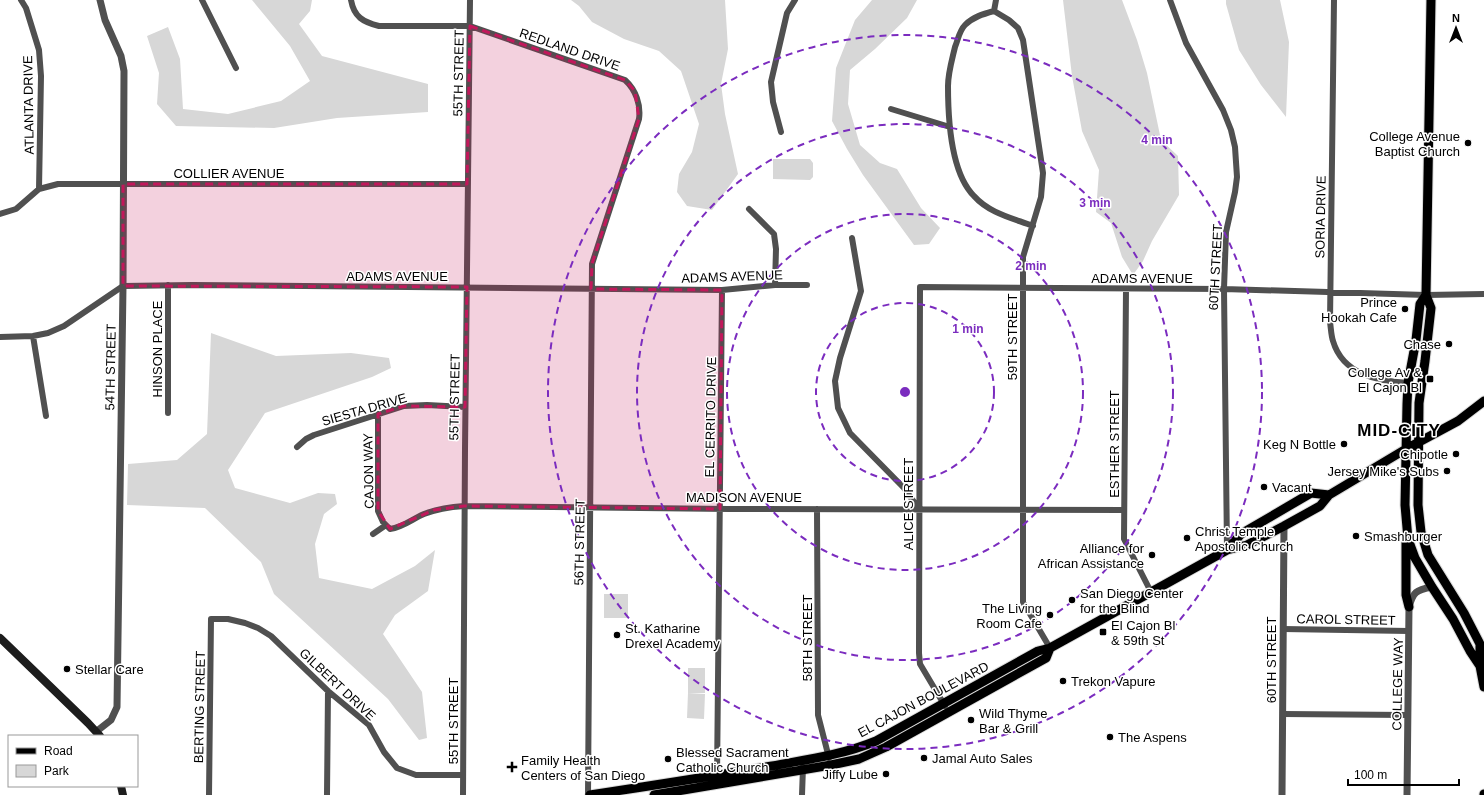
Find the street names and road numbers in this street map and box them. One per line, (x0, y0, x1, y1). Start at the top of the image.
street label: REDLAND DRIVE (518, 25, 622, 74)
street label: 55TH STREET (450, 29, 467, 116)
street label: ATLANTA DRIVE (20, 55, 37, 155)
street label: COLLIER AVENUE (173, 166, 285, 181)
street label: SORIA DRIVE (1312, 175, 1329, 259)
street label: 60TH STREET (1206, 223, 1225, 311)
street label: ADAMS AVENUE (681, 267, 783, 286)
street label: ADAMS AVENUE (346, 269, 448, 284)
street label: ADAMS AVENUE (1091, 271, 1193, 286)
street label: 59TH STREET (1005, 294, 1020, 380)
street label: HINSON PLACE (150, 300, 165, 397)
street label: 54TH STREET (102, 323, 119, 410)
street label: 55TH STREET (446, 353, 463, 440)
street label: EL CERRITO DRIVE (702, 356, 719, 477)
street label: SIESTA DRIVE (320, 390, 409, 429)
street label: ESTHER STREET (1107, 390, 1122, 498)
street label: CAJON WAY (360, 433, 377, 509)
street label: ALICE STREET (901, 458, 916, 550)
street label: MADISON AVENUE (686, 490, 802, 505)
street label: 56TH STREET (571, 498, 588, 585)
street label: 58TH STREET (800, 595, 815, 681)
street label: CAROL STREET (1296, 611, 1396, 628)
street label: 60TH STREET (1264, 617, 1279, 703)
street label: COLLEGE WAY (1389, 637, 1406, 731)
street label: GILBERT DRIVE (297, 645, 379, 724)
street label: BERTING STREET (191, 651, 208, 763)
street label: EL CAJON BOULEVARD (855, 659, 991, 740)
street label: 55TH STREET (446, 678, 461, 764)

